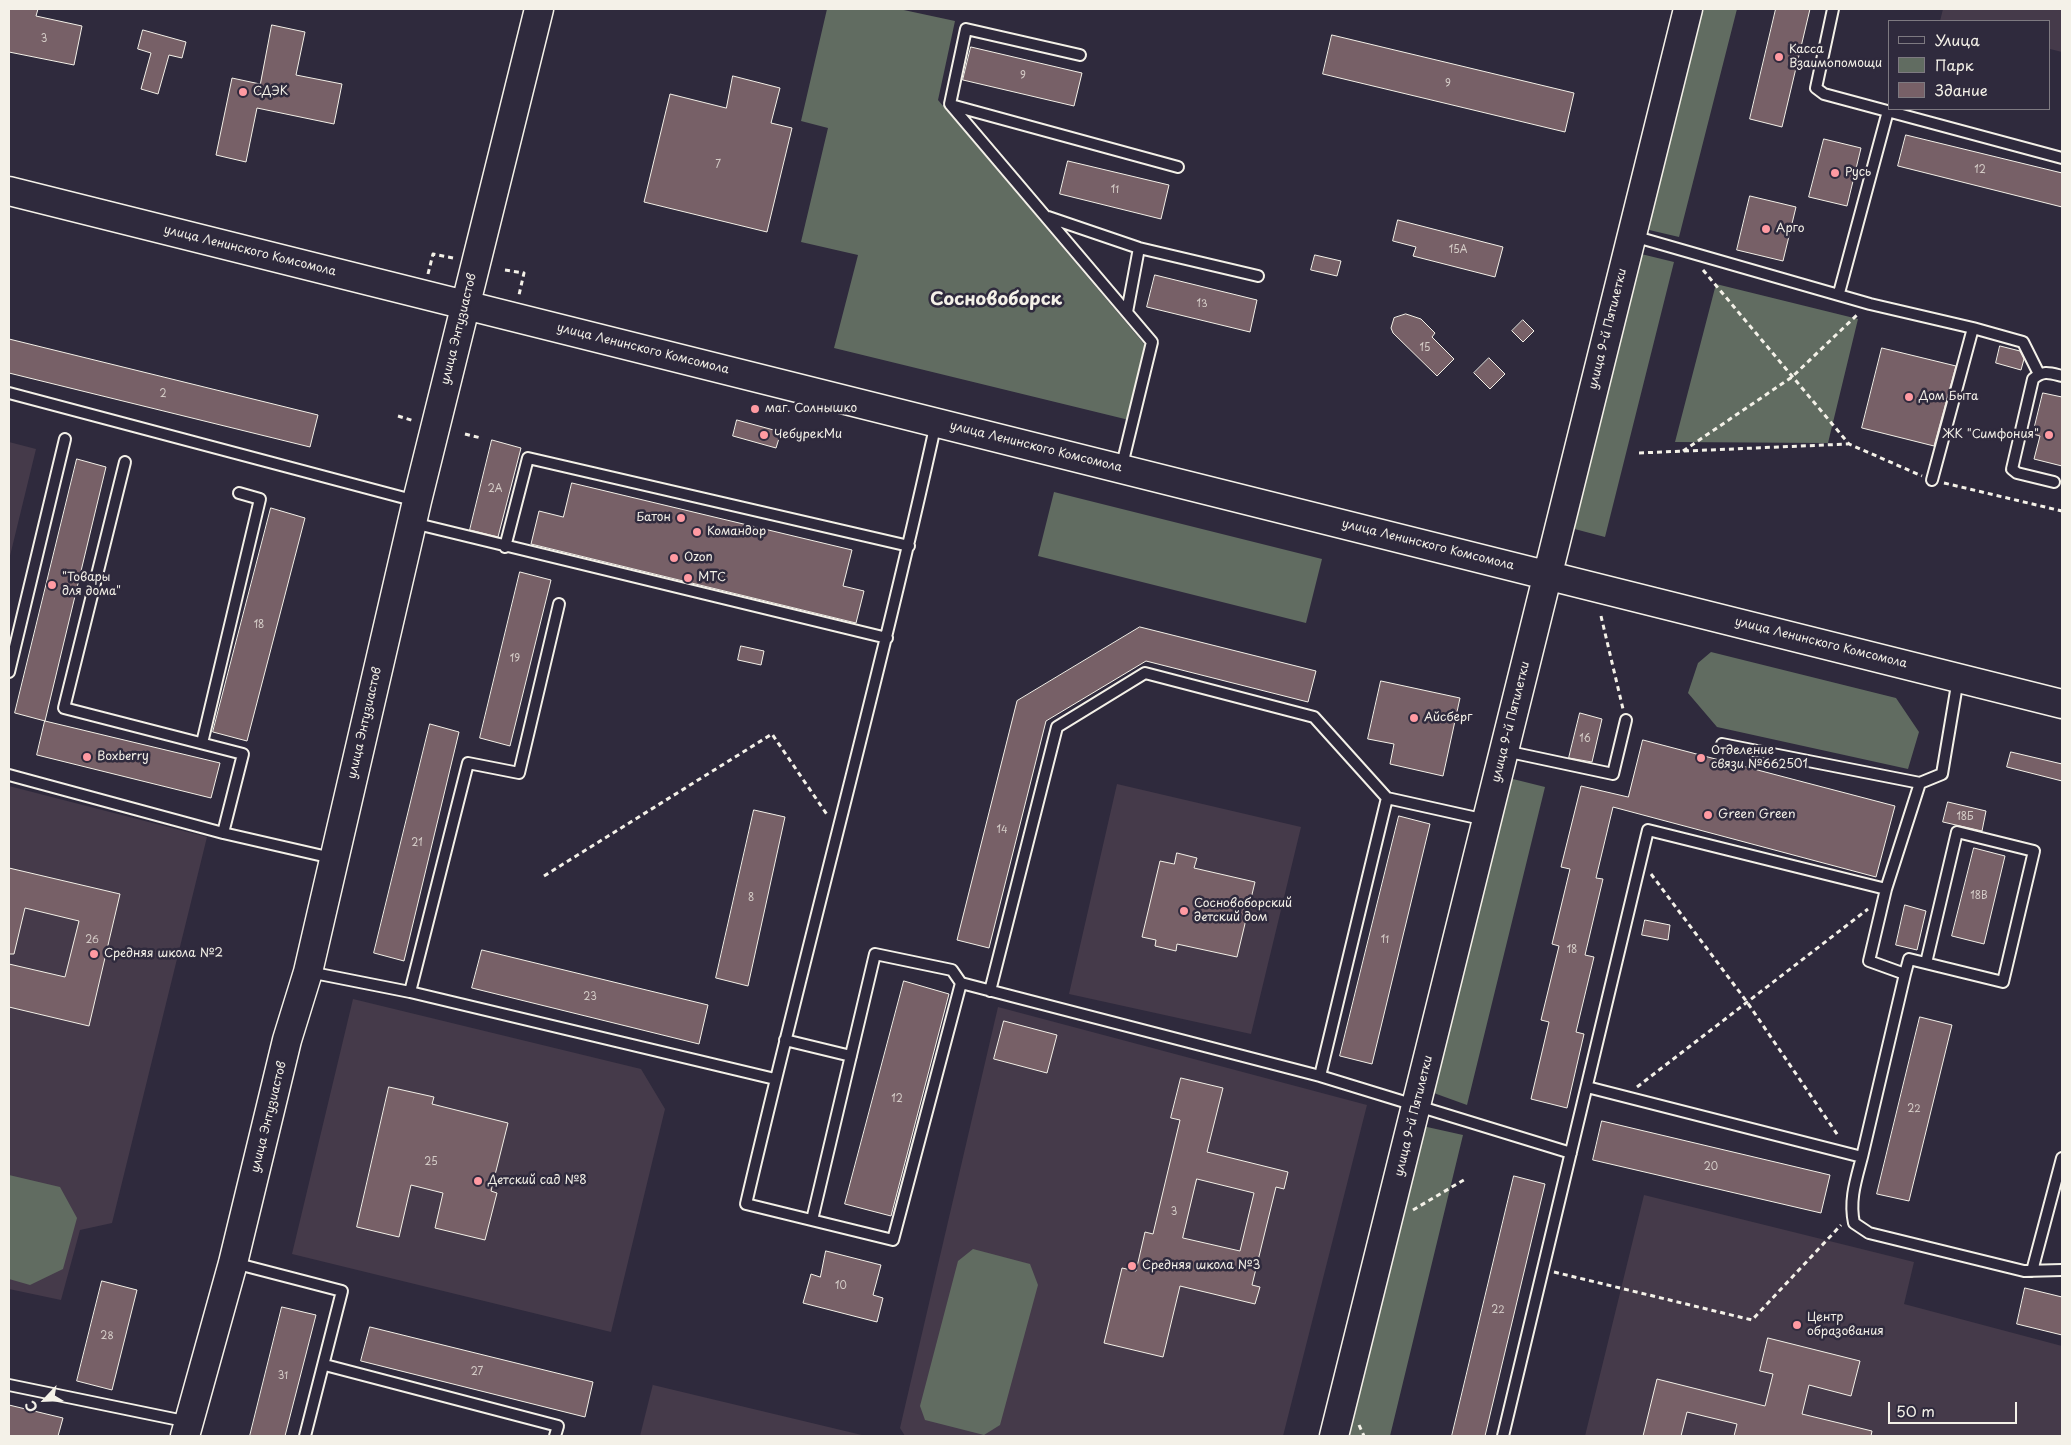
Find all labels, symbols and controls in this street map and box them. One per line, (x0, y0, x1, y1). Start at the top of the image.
legend (1888, 20, 2051, 110)
text: Улица (1935, 28, 1980, 51)
house number: 3 (41, 33, 47, 45)
place label: Касса Взаимопомощи (1789, 43, 1882, 71)
marker: Касса Взаимопомощи (1773, 51, 1785, 63)
text: Парк (1935, 53, 1974, 76)
house number: 9 (1020, 70, 1026, 82)
house number: 9 (1445, 78, 1451, 90)
text: Здание (1935, 78, 1988, 101)
place label: СДЭК (253, 85, 288, 99)
marker: СДЭК (237, 86, 249, 98)
house number: 7 (715, 159, 721, 171)
house number: 12 (1974, 164, 1986, 176)
place label: Русь (1845, 166, 1871, 180)
marker: Русь (1829, 167, 1841, 179)
house number: 11 (1111, 184, 1119, 196)
place label: Арго (1776, 222, 1805, 236)
street label: улица Ленинского Комсомола (162, 223, 338, 279)
marker: Арго (1760, 223, 1772, 235)
house number: 15А (1449, 244, 1467, 256)
street label: улица 9-й Пятилетки (1586, 267, 1630, 391)
street label: улица Энтузиастов (438, 272, 480, 386)
district label: Сосновоборск (930, 289, 1062, 311)
house number: 13 (1196, 298, 1208, 310)
street label: улица Ленинского Комсомола (555, 321, 731, 377)
house number: 15 (1420, 342, 1430, 354)
house number: 2 (159, 388, 167, 400)
place label: Дом Быта (1919, 390, 1978, 404)
marker: Дом Быта (1903, 391, 1915, 403)
place label: маг. Солнышко (765, 402, 857, 416)
marker: маг. Солнышко (749, 403, 761, 415)
street label: улица Ленинского Комсомола (948, 419, 1124, 475)
place label: ЧебурекМи (774, 428, 842, 442)
place label: ЖК "Симфония" (1942, 428, 2039, 442)
marker: ЧебурекМи (758, 429, 770, 441)
marker: ЖК "Симфония" (2043, 429, 2055, 441)
house number: 2А (488, 483, 502, 495)
place label: Батон (636, 511, 671, 525)
marker: Батон (675, 512, 687, 524)
street label: улица Ленинского Комсомола (1340, 517, 1516, 573)
place label: Командор (707, 525, 766, 539)
marker: Командор (691, 526, 703, 538)
place label: Ozon (684, 551, 713, 565)
marker: Ozon (668, 552, 680, 564)
place label: "Товары для дома" (62, 571, 121, 599)
place label: МТС (698, 571, 726, 585)
marker: МТС (682, 572, 694, 584)
marker: "Товары для дома" (46, 579, 58, 591)
street label: улица Ленинского Комсомола (1733, 615, 1909, 671)
house number: 18 (254, 619, 264, 631)
house number: 19 (510, 653, 520, 665)
street label: улица 9-й Пятилетки (1489, 660, 1533, 784)
street label: улица Энтузиастов (345, 666, 385, 780)
place label: Айсберг (1424, 711, 1472, 725)
marker: Айсберг (1408, 712, 1420, 724)
house number: 16 (1579, 733, 1591, 745)
place label: Отделение связи №662501 (1711, 744, 1808, 772)
place label: Boxberry (97, 750, 149, 764)
marker: Boxberry (81, 751, 93, 763)
marker: Отделение связи №662501 (1695, 752, 1707, 764)
place label: Green Green (1718, 808, 1795, 822)
marker: Green Green (1702, 809, 1714, 821)
house number: 18Б (1956, 811, 1974, 823)
house number: 14 (996, 824, 1008, 836)
house number: 21 (411, 837, 423, 849)
house number: 18В (1970, 890, 1988, 902)
house number: 8 (748, 892, 754, 904)
place label: Сосновоборский детский дом (1194, 897, 1292, 925)
marker: Сосновоборский детский дом (1178, 905, 1190, 917)
house number: 26 (85, 934, 99, 946)
house number: 11 (1381, 934, 1389, 946)
house number: 18 (1567, 944, 1577, 956)
place label: Средняя школа №2 (104, 947, 223, 961)
marker: Средняя школа №2 (88, 948, 100, 960)
house number: 23 (583, 991, 597, 1003)
street label: улица 9-й Пятилетки (1392, 1054, 1436, 1178)
street label: улица Энтузиастов (248, 1060, 290, 1174)
house number: 12 (891, 1093, 903, 1105)
house number: 22 (1907, 1103, 1921, 1115)
house number: 25 (424, 1156, 438, 1168)
house number: 20 (1704, 1161, 1718, 1173)
place label: Детский сад №8 (488, 1174, 587, 1188)
marker: Детский сад №8 (472, 1175, 484, 1187)
house number: 3 (1171, 1206, 1177, 1218)
place label: Средняя школа №3 (1142, 1259, 1260, 1273)
marker: Средняя школа №3 (1126, 1260, 1138, 1272)
house number: 10 (835, 1280, 847, 1292)
house number: 22 (1491, 1304, 1505, 1316)
place label: Центр образования (1807, 1311, 1884, 1339)
marker: Центр образования (1791, 1319, 1803, 1331)
house number: 28 (100, 1330, 114, 1342)
house number: 27 (471, 1366, 483, 1378)
house number: 31 (278, 1370, 288, 1382)
north arrow (20, 1375, 70, 1425)
scale bar (1891, 1392, 2020, 1424)
text: С (19, 1397, 43, 1416)
text: 50 m (1896, 1399, 1935, 1422)

